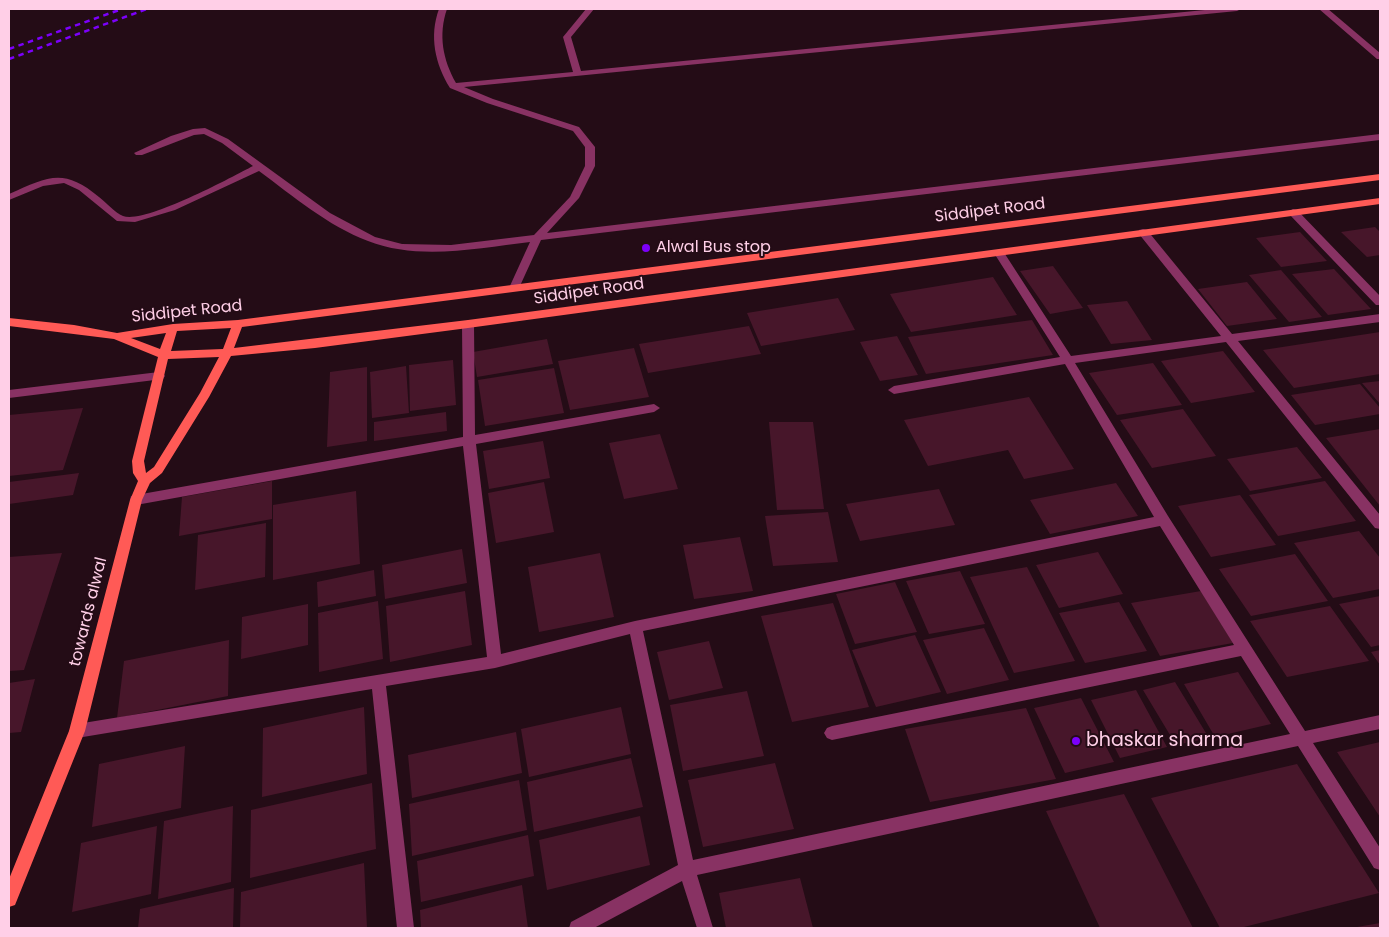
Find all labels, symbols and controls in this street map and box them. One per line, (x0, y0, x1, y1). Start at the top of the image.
street label: Siddipet Road (934, 195, 1046, 227)
place label: Alwal Bus stop (656, 238, 771, 258)
marker: Alwal Bus stop (640, 242, 652, 254)
street label: Siddipet Road (533, 275, 645, 309)
street label: Siddipet Road (131, 297, 243, 327)
street label: towards alwal (66, 555, 112, 669)
place label: bhaskar sharma (1086, 730, 1243, 752)
marker: bhaskar sharma (1070, 735, 1082, 747)

